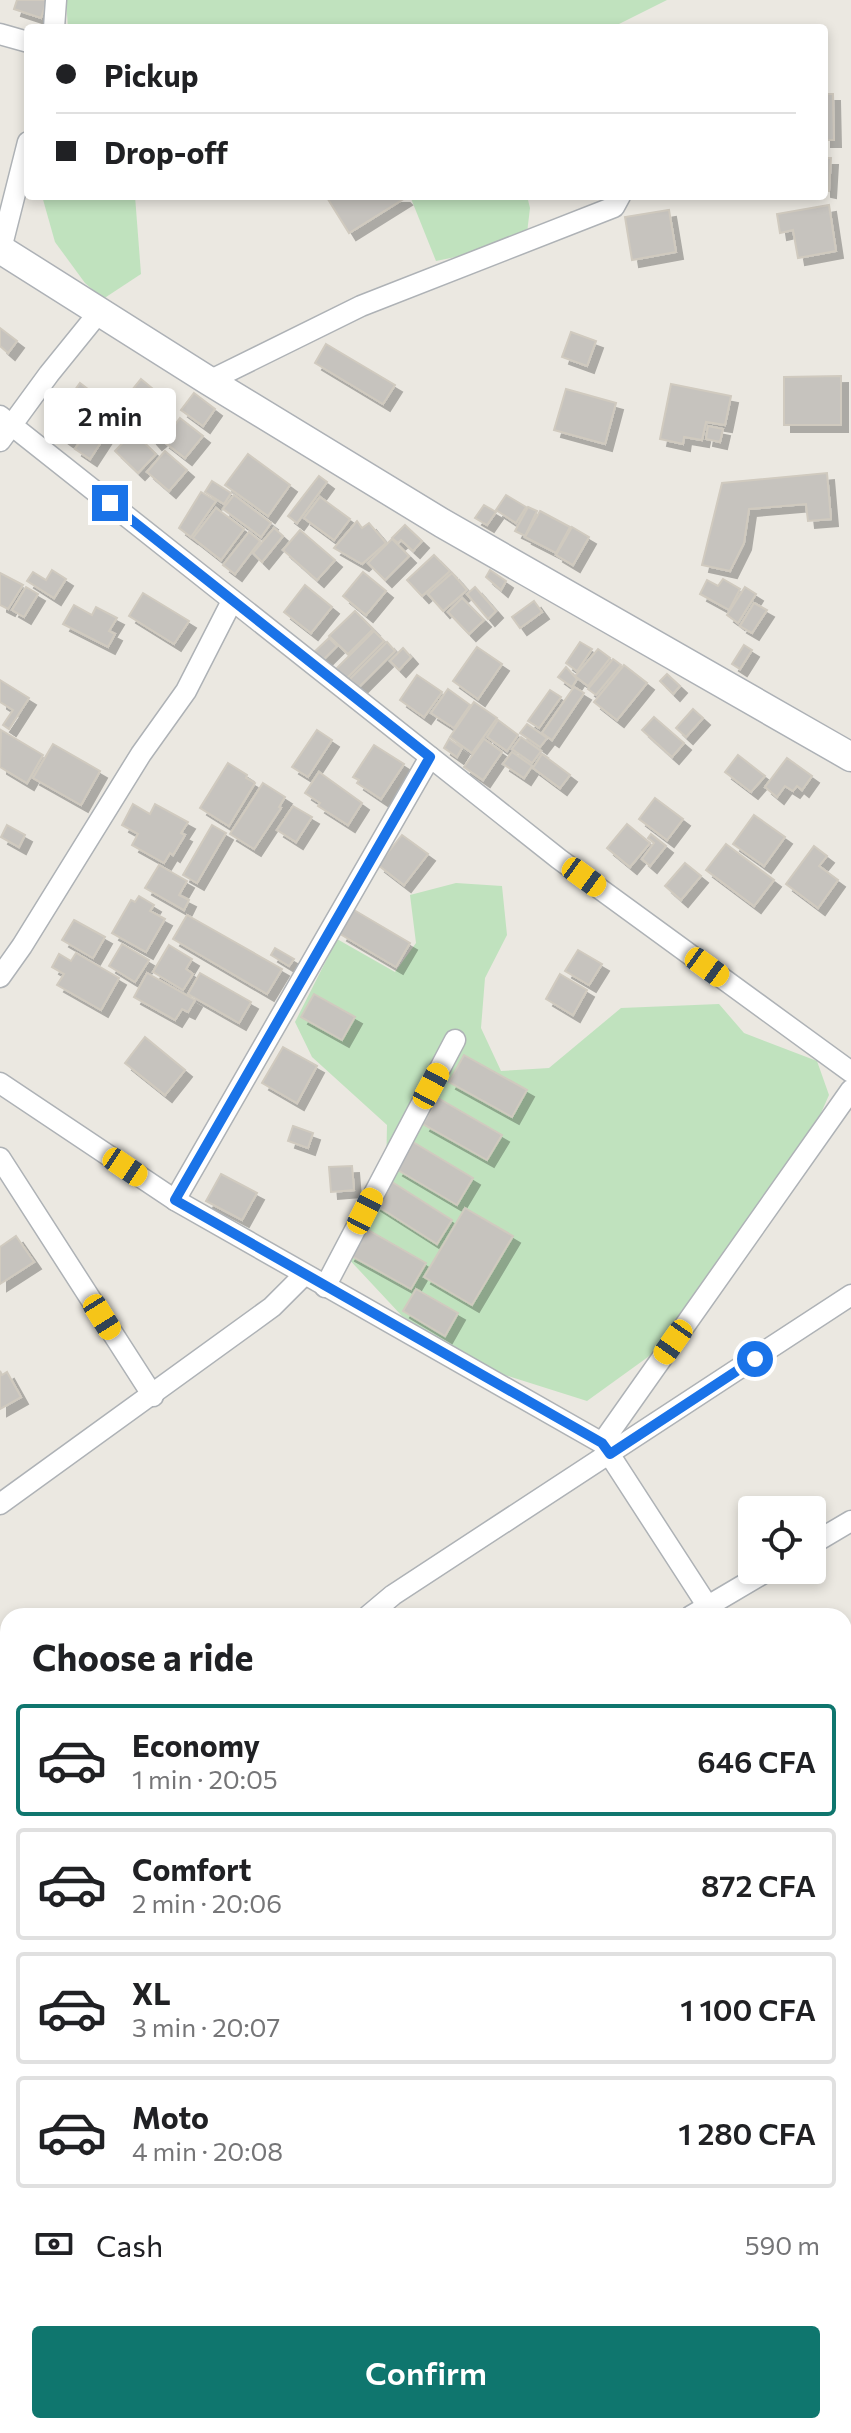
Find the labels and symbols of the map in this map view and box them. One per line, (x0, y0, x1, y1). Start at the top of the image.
callout: 2 min (44, 387, 176, 443)
route end (92, 485, 128, 521)
car (558, 853, 610, 901)
car (681, 943, 733, 991)
car (409, 1059, 453, 1113)
car (98, 1144, 152, 1190)
car (343, 1184, 387, 1238)
car (79, 1290, 125, 1344)
car (649, 1315, 697, 1369)
route start (737, 1341, 773, 1377)

